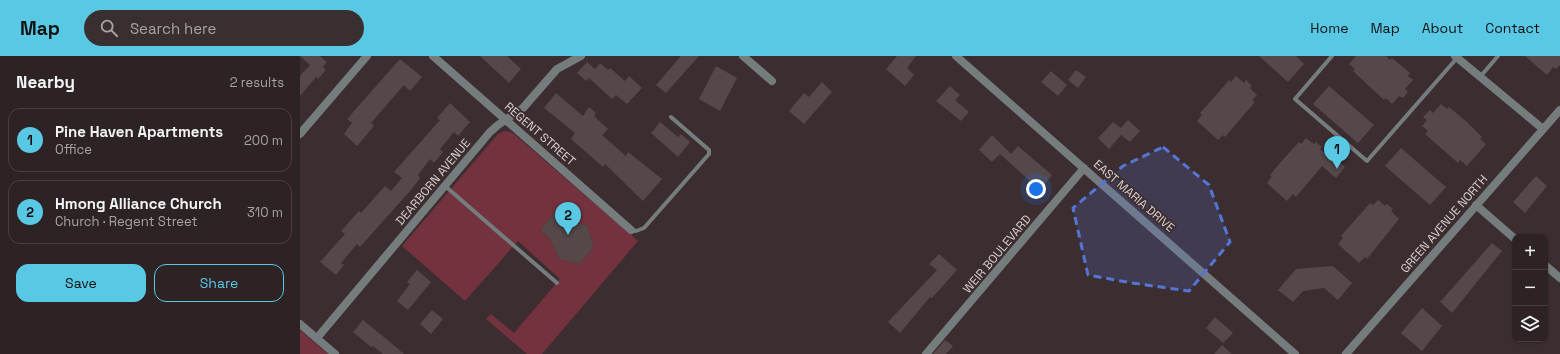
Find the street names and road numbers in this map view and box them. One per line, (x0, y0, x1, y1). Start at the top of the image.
street label: REGENT STREET (501, 99, 579, 169)
street label: DEARBORN AVENUE (392, 135, 474, 229)
street label: EAST MARIA DRIVE (1090, 156, 1178, 236)
street label: GREEN AVENUE NORTH (1397, 172, 1491, 276)
street label: WEIR BOULEVARD (959, 211, 1035, 297)

